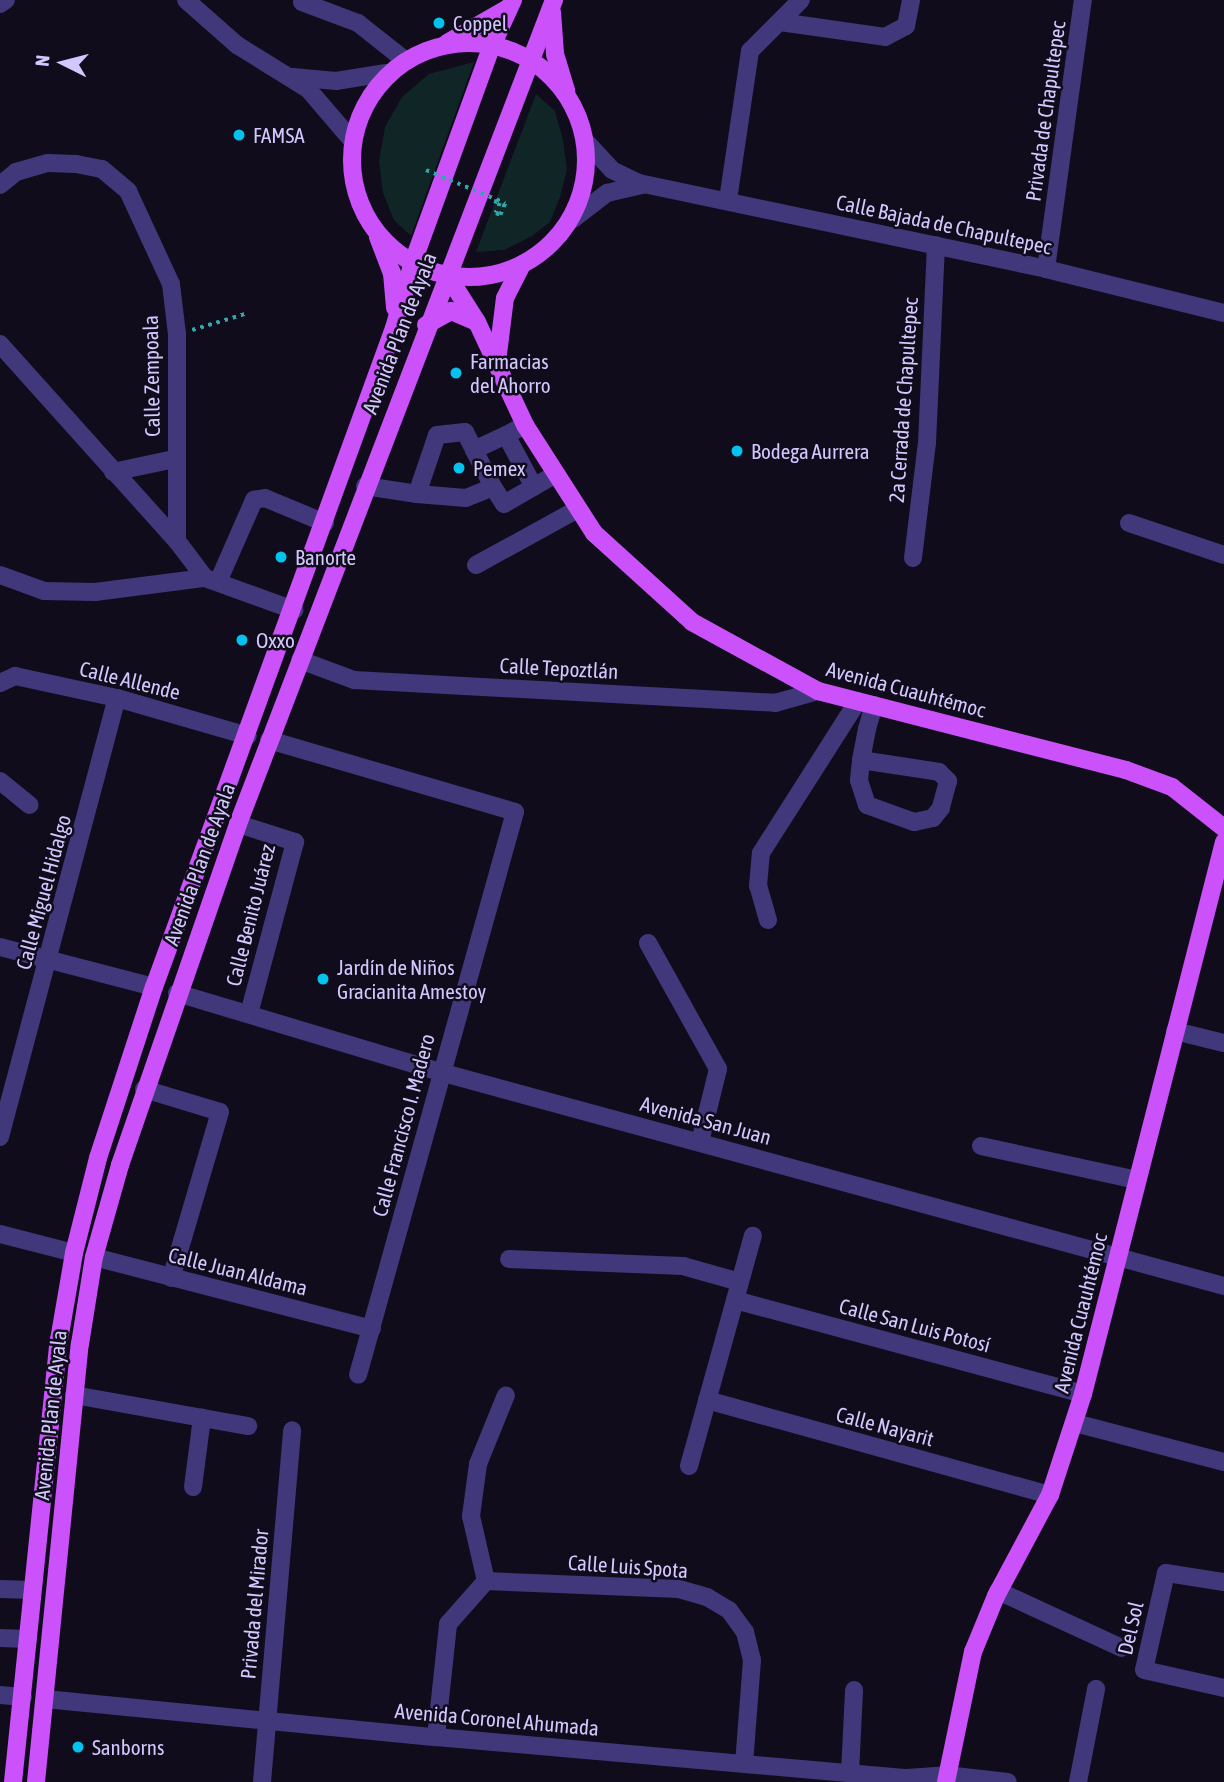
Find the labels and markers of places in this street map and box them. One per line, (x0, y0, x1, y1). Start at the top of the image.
place label: Coppel (453, 10, 507, 36)
marker: Coppel (431, 15, 447, 31)
place label: FAMSA (253, 122, 305, 148)
marker: FAMSA (231, 127, 247, 143)
place label: Farmacias del Ahorro (470, 348, 551, 398)
marker: Farmacias del Ahorro (448, 365, 464, 381)
place label: Bodega Aurrera (751, 438, 869, 464)
marker: Bodega Aurrera (729, 443, 745, 459)
place label: Pemex (473, 455, 526, 481)
marker: Pemex (451, 460, 467, 476)
place label: Banorte (295, 544, 356, 570)
marker: Banorte (273, 549, 289, 565)
place label: Oxxo (256, 627, 295, 653)
marker: Oxxo (234, 632, 250, 648)
place label: Jardín de Niños Gracianita Amestoy (337, 954, 486, 1004)
marker: Jardín de Niños Gracianita Amestoy (315, 971, 331, 987)
place label: Sanborns (92, 1734, 164, 1760)
marker: Sanborns (70, 1739, 86, 1755)

